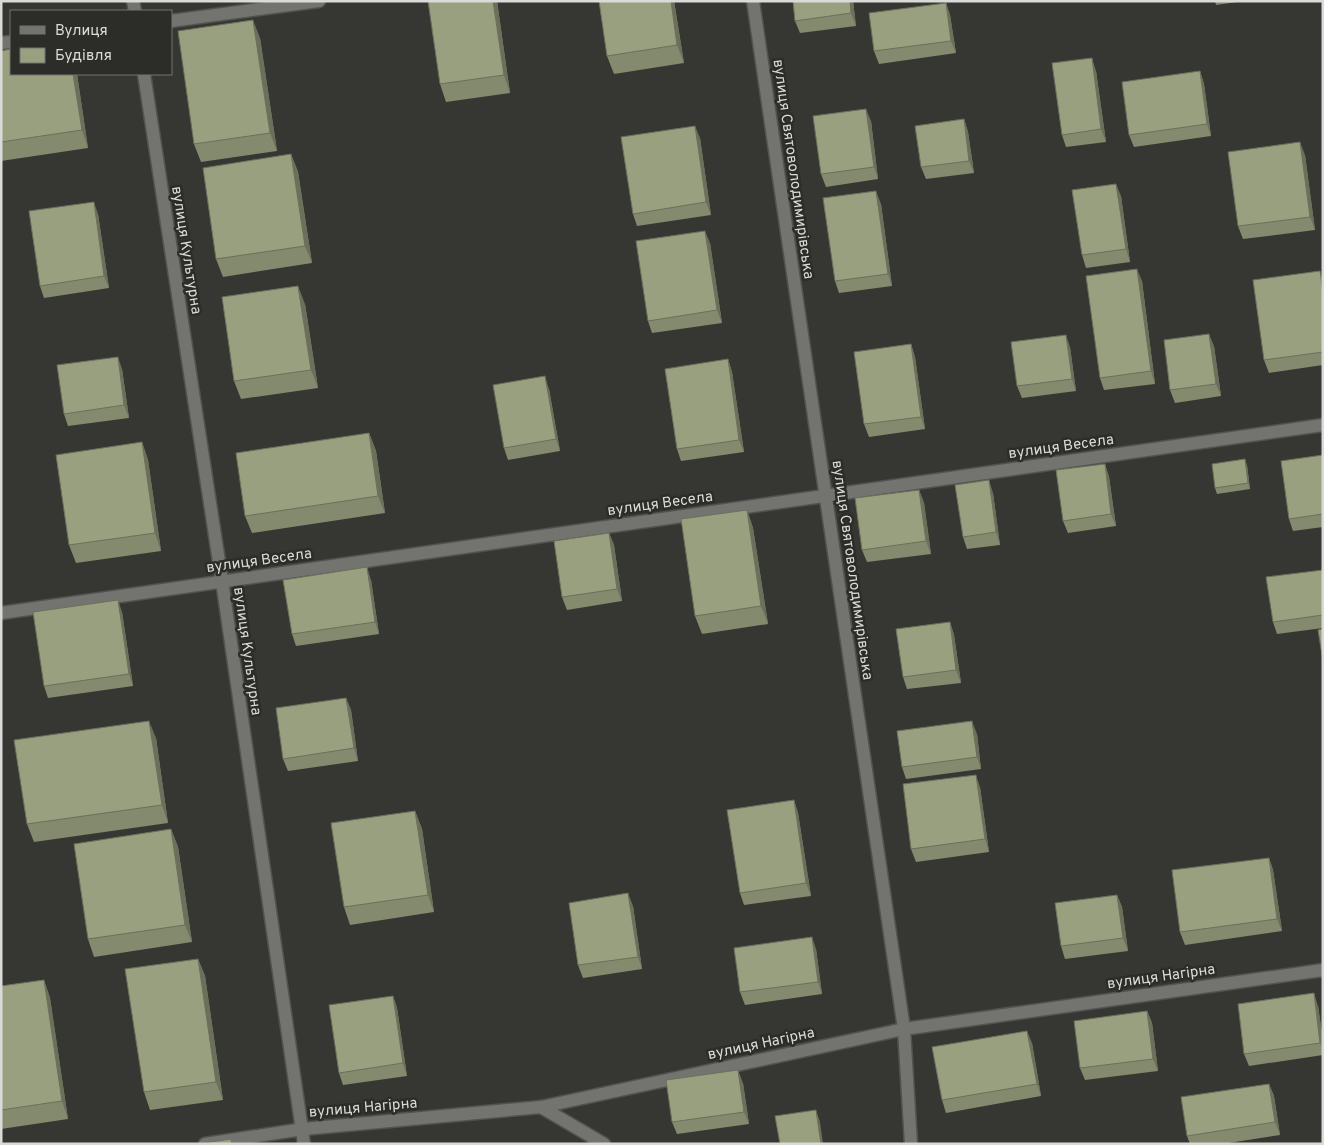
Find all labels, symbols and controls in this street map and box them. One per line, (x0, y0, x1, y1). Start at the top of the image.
legend (10, 10, 172, 75)
text: Вулиця (55, 22, 108, 41)
text: Будівля (55, 47, 112, 66)
street label: вулиця Святоволодимирівська (768, 58, 817, 280)
street label: вулиця Культурна (166, 185, 205, 316)
street label: вулиця Весела (1007, 431, 1115, 464)
street label: вулиця Святоволодимирівська (827, 459, 876, 681)
street label: вулиця Весела (606, 488, 714, 521)
street label: вулиця Весела (205, 545, 313, 578)
street label: вулиця Культурна (228, 586, 265, 717)
street label: вулиця Нагірна (1106, 961, 1216, 994)
street label: вулиця Нагірна (706, 1024, 817, 1065)
street label: вулиця Нагірна (308, 1094, 418, 1123)

